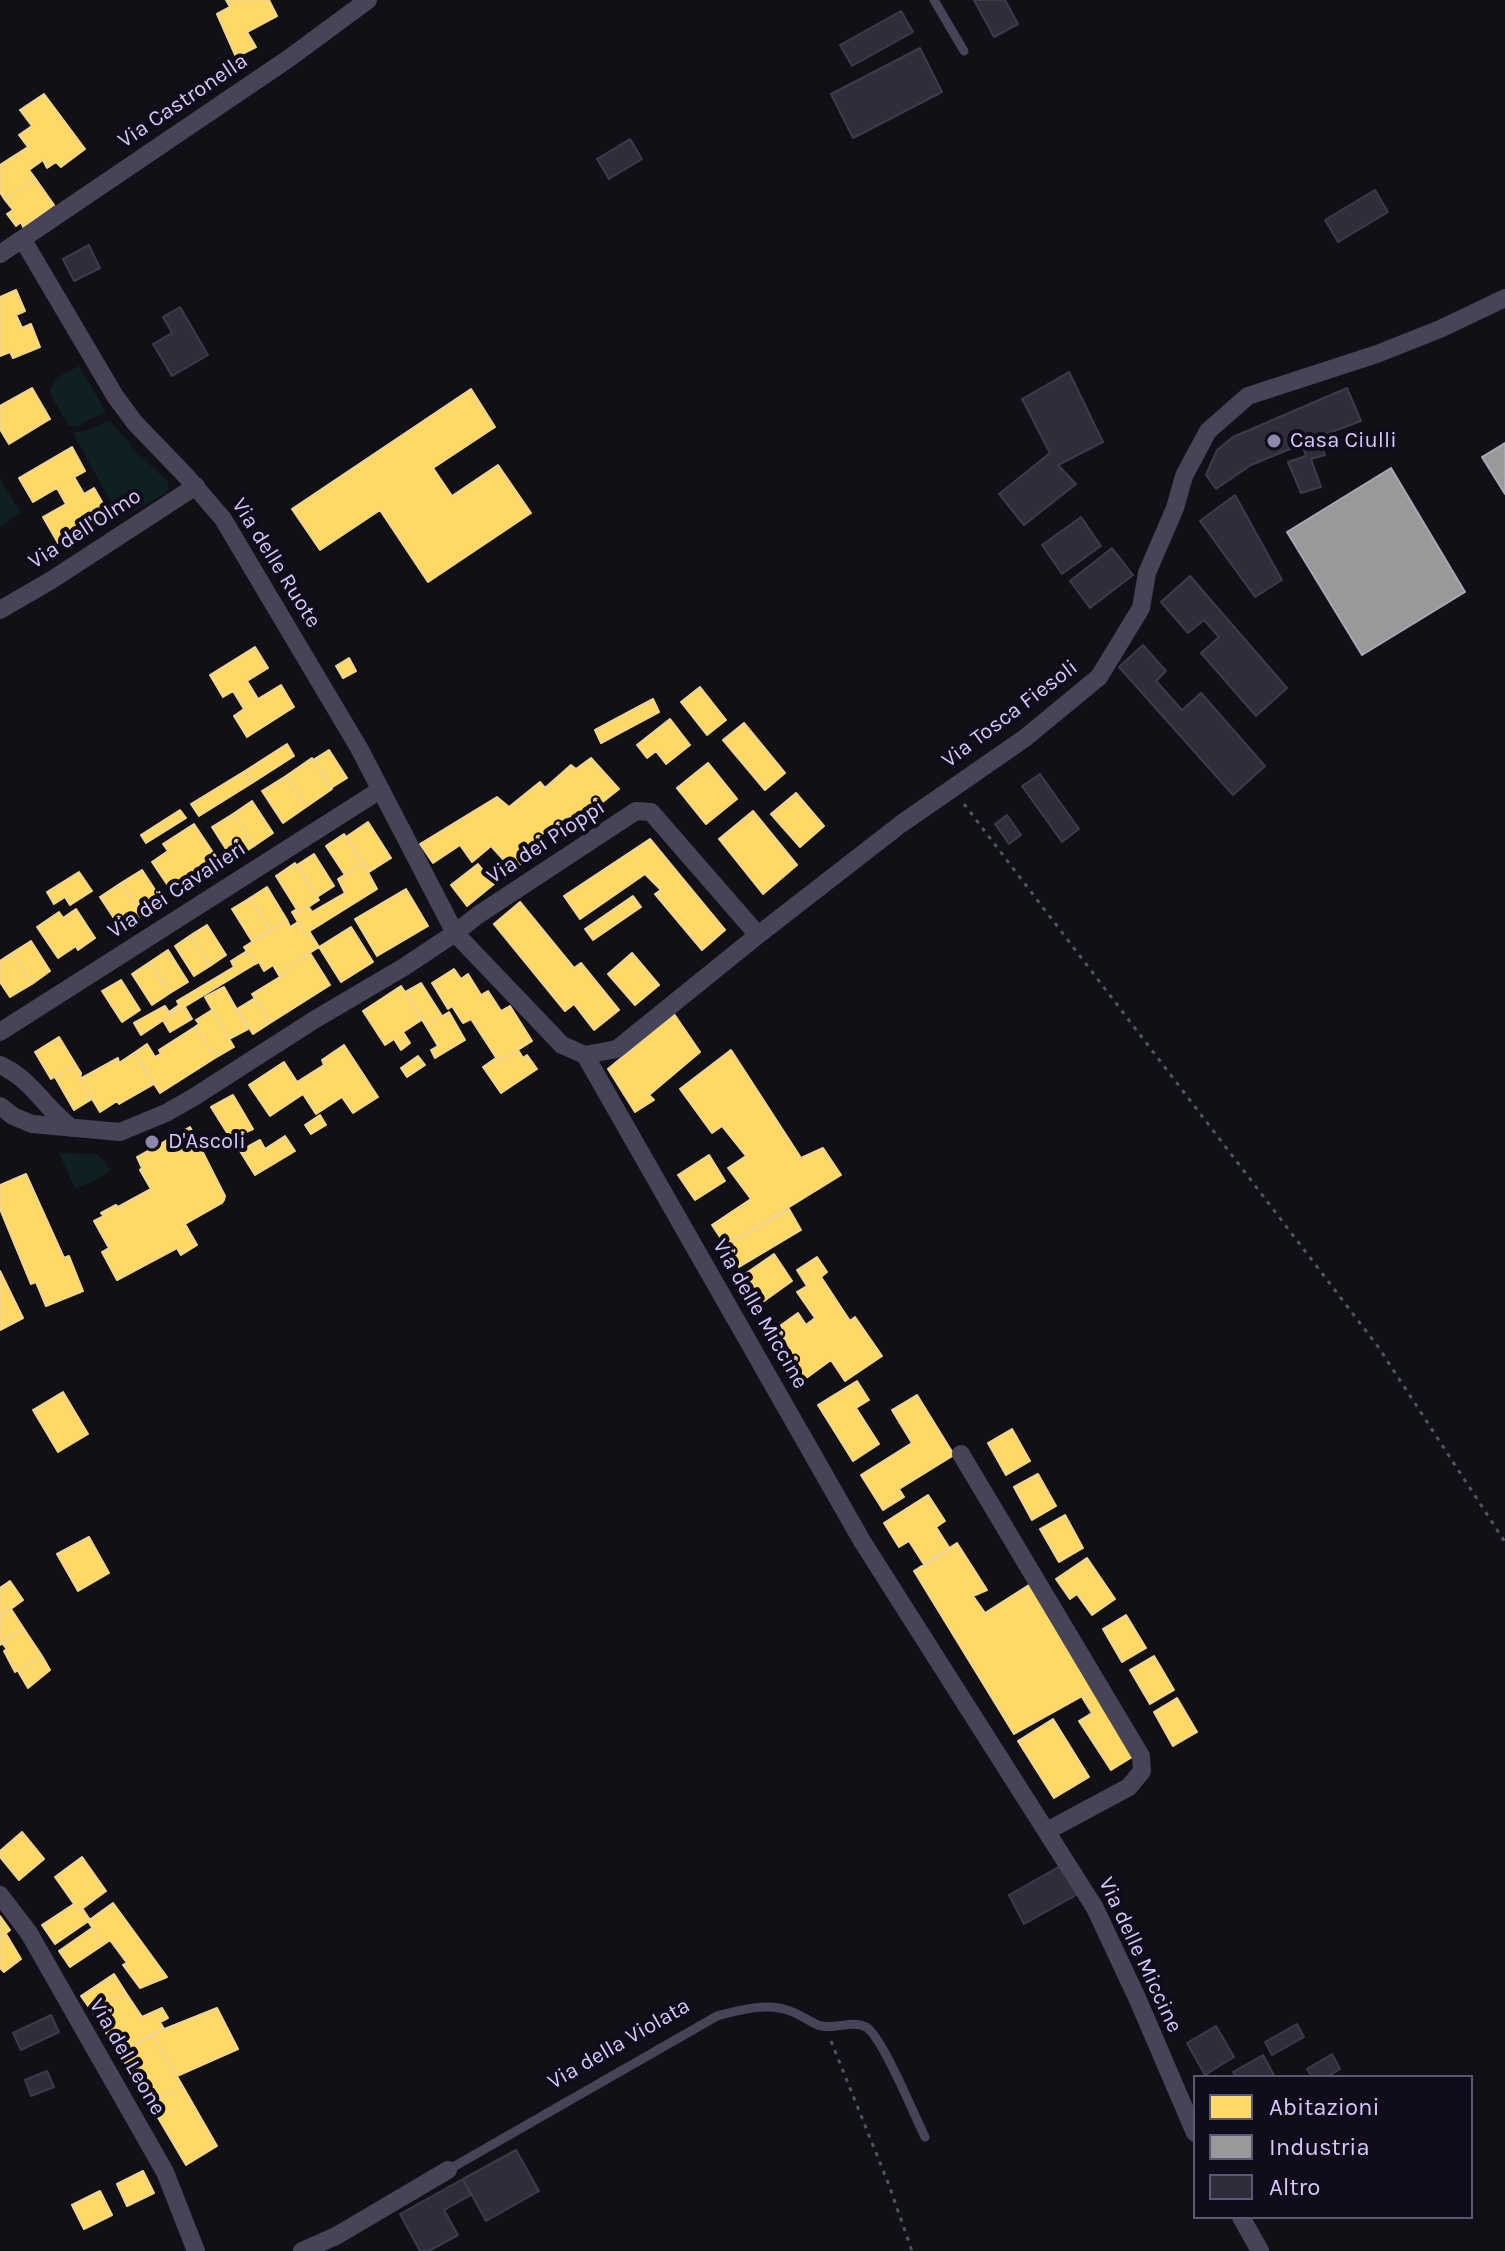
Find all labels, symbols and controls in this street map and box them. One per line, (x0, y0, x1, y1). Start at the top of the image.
street label: Via Castronella (113, 48, 253, 154)
place label: Casa Ciulli (1290, 428, 1397, 454)
marker: Casa Ciulli (1265, 432, 1283, 450)
street label: Via dell'Olmo (24, 483, 146, 575)
street label: Via delle Ruote (226, 493, 326, 633)
street label: Via Tosca Fiesoli (937, 654, 1083, 774)
street label: Via dei Pioppi (482, 794, 610, 890)
street label: Via dei Cavalieri (103, 835, 251, 945)
place label: D'Ascoli (168, 1129, 246, 1155)
marker: D'Ascoli (143, 1133, 161, 1151)
street label: Via delle Miccine (706, 1234, 814, 1394)
street label: Via delle Miccine (1092, 1873, 1188, 2037)
street label: Via della Violata (543, 1993, 695, 2095)
street label: Via del Leone (83, 1994, 171, 2120)
legend (1193, 2075, 1473, 2219)
text: Abitazioni (1269, 2093, 1380, 2121)
text: Industria (1269, 2133, 1370, 2161)
text: Altro (1269, 2173, 1320, 2201)

